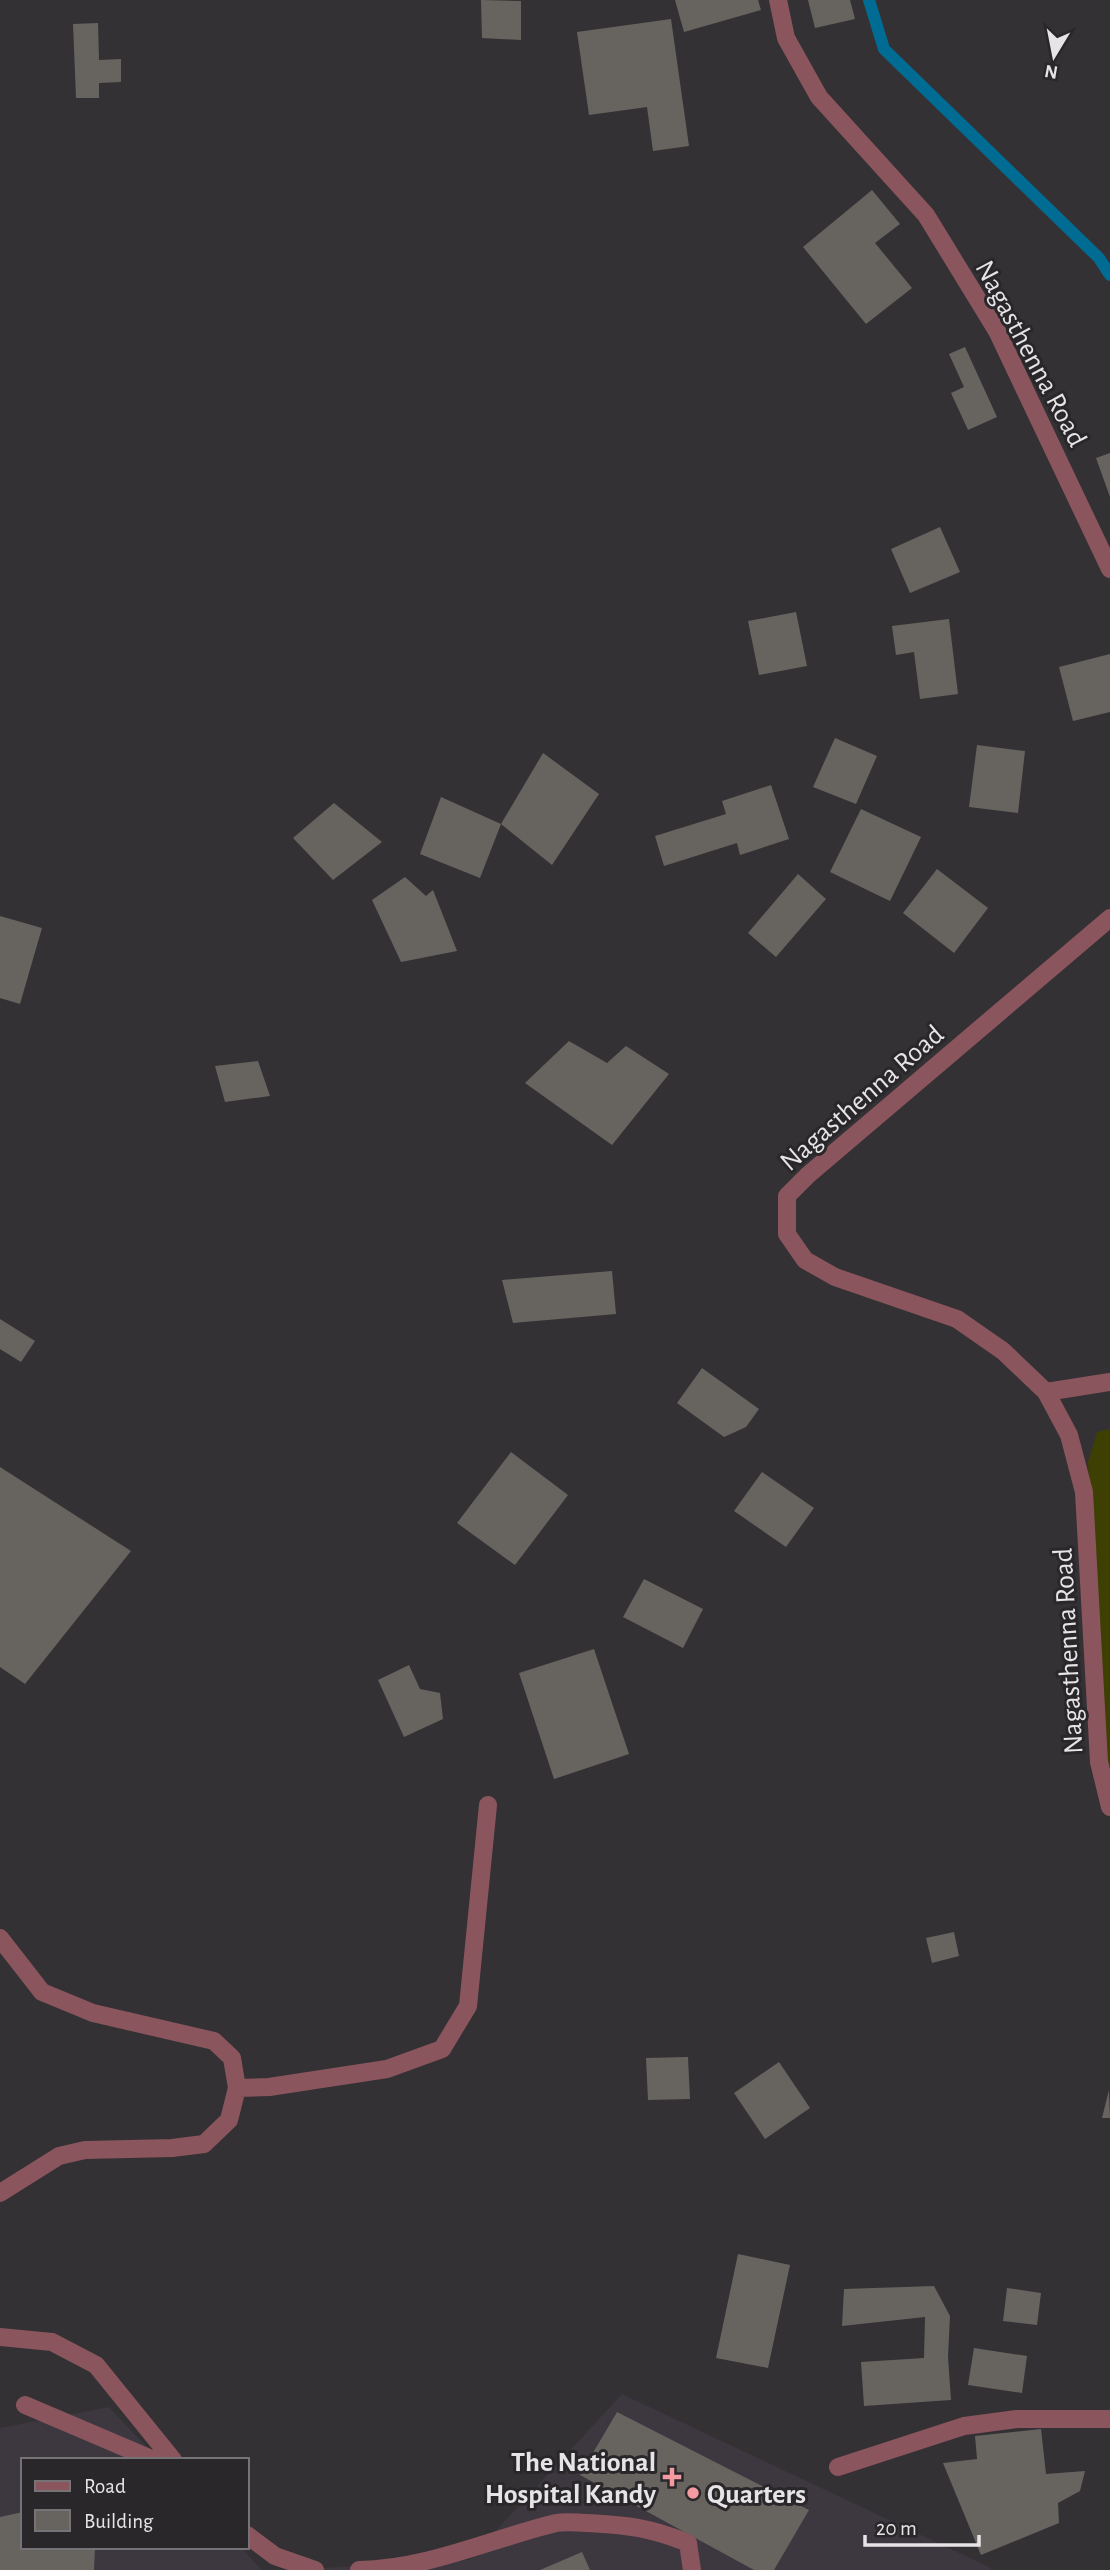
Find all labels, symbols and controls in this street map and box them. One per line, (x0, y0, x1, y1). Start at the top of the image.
north arrow (1019, 21, 1089, 91)
text: N (1043, 61, 1059, 82)
street label: Nagasthenna Road (969, 256, 1091, 452)
street label: Nagasthenna Road (775, 1020, 949, 1177)
street label: Nagasthenna Road (1050, 1547, 1088, 1755)
place label: The National Hospital Kandy (485, 2449, 656, 2509)
legend (21, 2458, 248, 2549)
marker: The National Hospital Kandy (662, 2467, 682, 2487)
text: Road (84, 2476, 126, 2497)
place label: Quarters (707, 2481, 806, 2509)
marker: Quarters (685, 2485, 701, 2501)
scale bar (865, 2504, 979, 2548)
text: Building (84, 2511, 154, 2532)
text: 20 m (876, 2518, 917, 2539)

